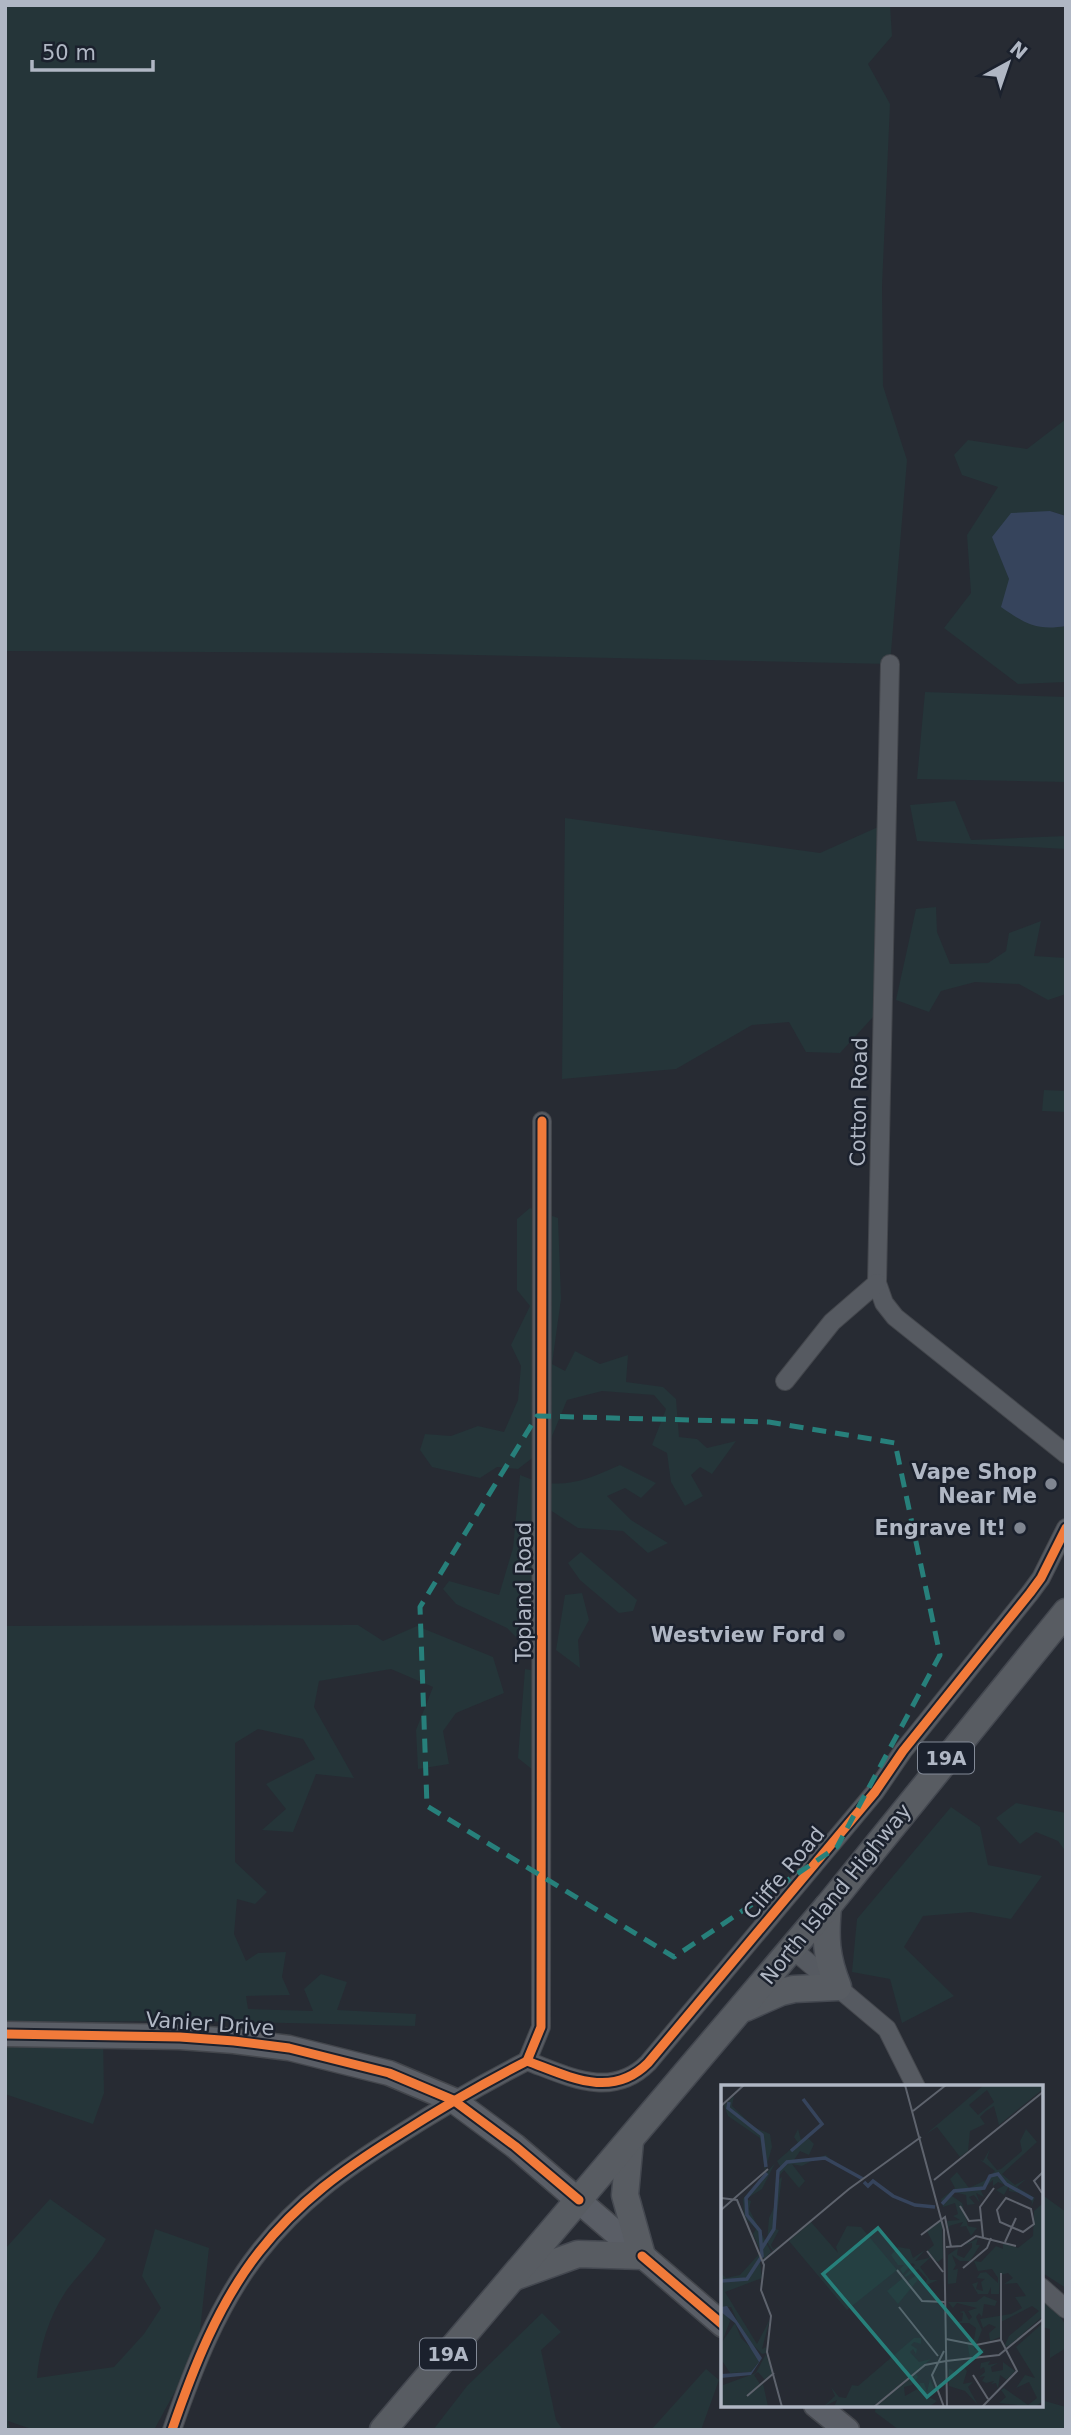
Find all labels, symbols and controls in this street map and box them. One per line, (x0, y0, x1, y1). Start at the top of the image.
scale bar (32, 28, 152, 72)
north arrow (973, 28, 1043, 98)
text: N (1006, 36, 1032, 64)
text: 50 m (42, 41, 96, 65)
street label: Cotton Road (846, 1037, 872, 1167)
place label: Vape Shop Near Me (912, 1460, 1037, 1508)
marker: Vape Shop Near Me (1043, 1476, 1059, 1492)
place label: Engrave It! (874, 1516, 1006, 1540)
marker: Engrave It! (1012, 1520, 1028, 1536)
street label: Topland Road (512, 1522, 536, 1663)
place label: Westview Ford (651, 1623, 825, 1647)
marker: Westview Ford (831, 1627, 847, 1643)
road number: 19A (918, 1742, 974, 1774)
street label: North Island Highway (756, 1799, 916, 1989)
street label: Cliffe Road (738, 1822, 830, 1924)
street label: Vanier Drive (145, 2008, 275, 2040)
inset map (721, 2085, 1043, 2407)
road number: 19A (420, 2338, 476, 2370)

